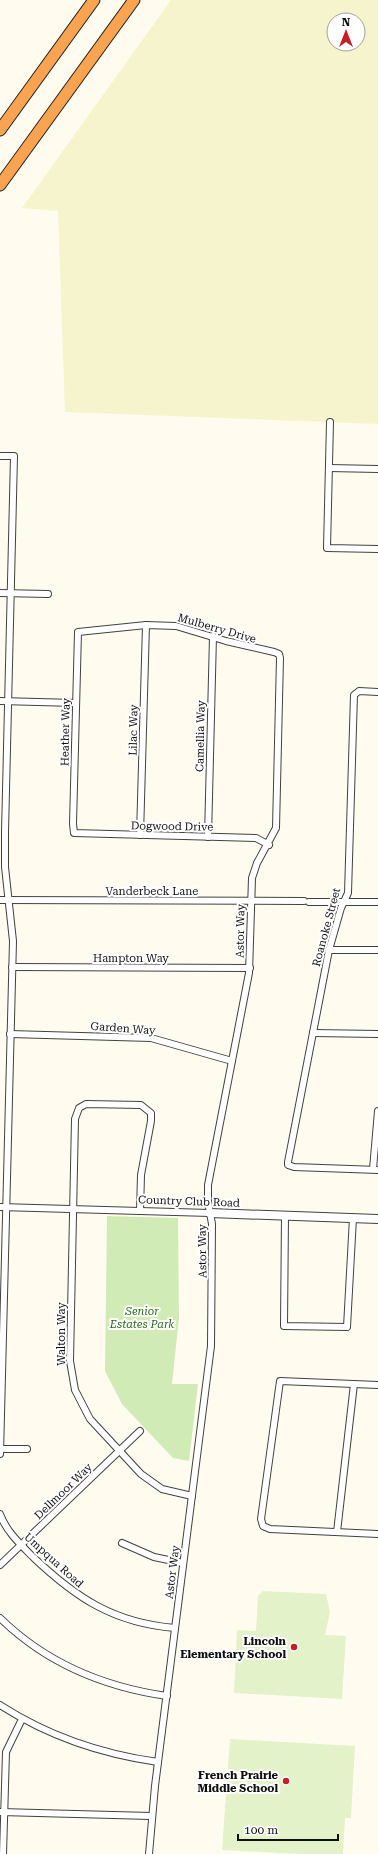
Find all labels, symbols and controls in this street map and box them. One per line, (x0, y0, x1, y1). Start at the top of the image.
north arrow (326, 12, 366, 52)
text: N (342, 16, 351, 29)
street label: Mulberry Drive (176, 611, 258, 646)
street label: Heather Way (58, 697, 73, 766)
street label: Camellia Way (193, 700, 208, 772)
street label: Lilac Way (127, 704, 140, 756)
street label: Dogwood Drive (131, 819, 213, 834)
street label: Vanderbeck Lane (106, 885, 198, 898)
street label: Roanoke Street (310, 886, 343, 968)
street label: Astor Way (234, 903, 247, 958)
street label: Hampton Way (93, 952, 169, 965)
street label: Garden Way (90, 1020, 156, 1037)
street label: Country Club Road (138, 1193, 240, 1210)
street label: Astor Way (196, 1223, 209, 1278)
street label: Walton Way (55, 1302, 68, 1366)
park label: Senior Estates Park (109, 1305, 174, 1331)
street label: Dellmoor Way (32, 1460, 95, 1522)
street label: Umpqua Road (21, 1530, 86, 1590)
street label: Astor Way (163, 1544, 182, 1600)
place label: Lincoln Elementary School (180, 1635, 287, 1661)
marker: Lincoln Elementary School (289, 1642, 299, 1652)
place label: French Prairie Middle School (198, 1769, 279, 1795)
marker: French Prairie Middle School (281, 1776, 291, 1786)
scale bar (238, 1816, 338, 1842)
text: 100 m (244, 1823, 278, 1837)

